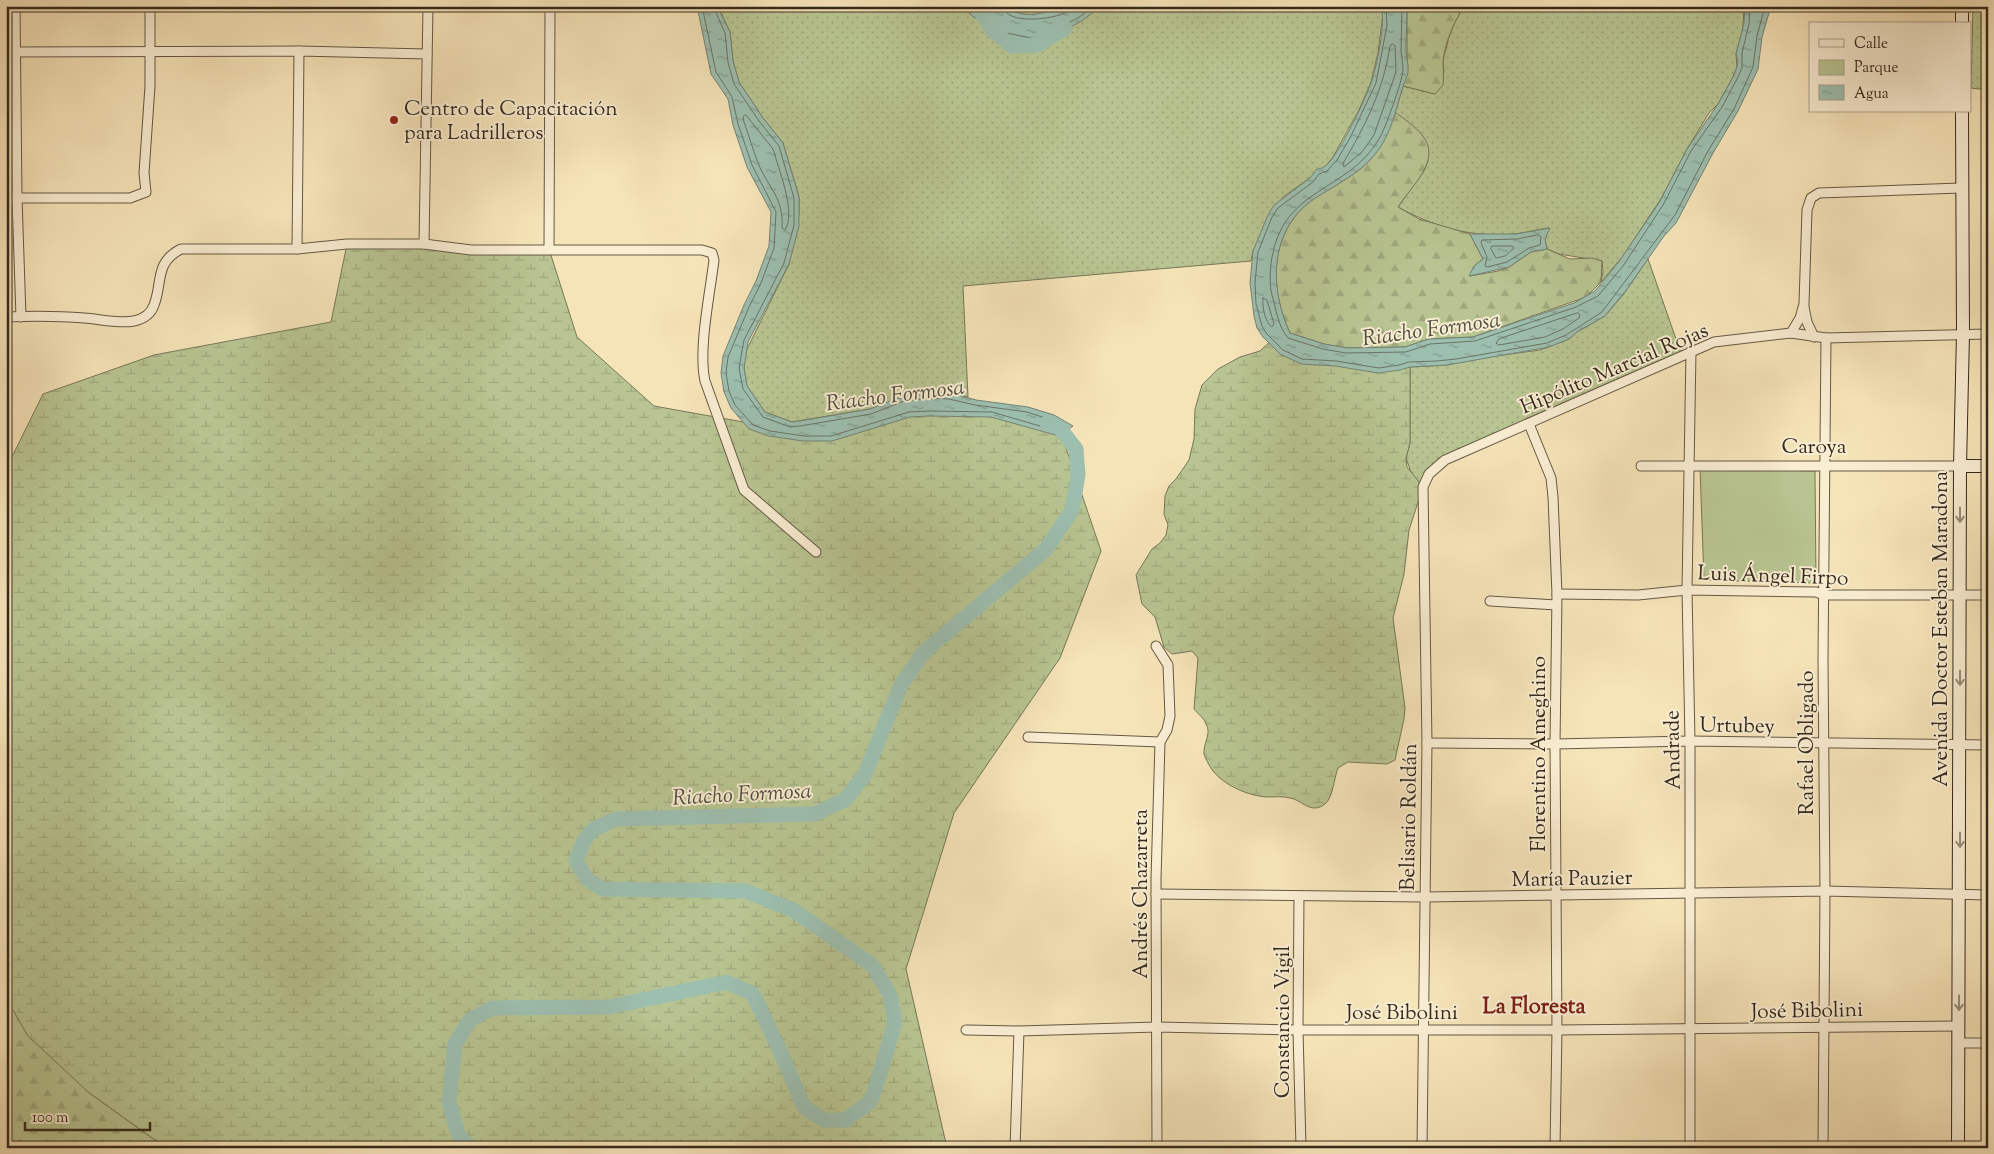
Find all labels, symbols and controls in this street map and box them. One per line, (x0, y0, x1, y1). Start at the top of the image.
legend (1809, 22, 1972, 112)
text: Calle (1854, 34, 1888, 55)
text: Parque (1854, 58, 1898, 79)
text: Agua (1854, 84, 1889, 105)
place label: Centro de Capacitación para Ladrilleros (404, 95, 618, 149)
marker: Centro de Capacitación para Ladrilleros (388, 114, 400, 126)
water label: Riacho Formosa (1360, 305, 1503, 357)
street label: Hipólito Marcial Rojas (1516, 317, 1714, 423)
water label: Riacho Formosa (824, 373, 966, 421)
street label: Caroya (1782, 433, 1847, 463)
street label: Avenida Doctor Esteban Maradona (1927, 471, 1957, 787)
one-way arrow (1955, 506, 1965, 523)
street label: Luis Ángel Firpo (1697, 559, 1849, 595)
street label: Florentino Ameghino (1525, 656, 1555, 852)
one-way arrow (1955, 669, 1965, 685)
street label: Rafael Obligado (1793, 670, 1823, 816)
street label: Andrade (1658, 710, 1690, 790)
street label: Urtubey (1699, 711, 1775, 743)
street label: Belisario Roldán (1394, 743, 1426, 891)
water label: Riacho Formosa (672, 776, 813, 816)
street label: Andrés Chazarreta (1127, 809, 1157, 979)
one-way arrow (1955, 832, 1965, 848)
street label: María Pauzier (1511, 864, 1633, 896)
street label: Constancio Vigil (1269, 946, 1299, 1098)
district label: La Floresta (1482, 992, 1586, 1024)
one-way arrow (1954, 994, 1964, 1010)
street label: José Bibolini (1750, 996, 1863, 1028)
street label: José Bibolini (1345, 999, 1458, 1029)
scale bar (25, 1099, 150, 1131)
text: 100 m (32, 1108, 69, 1129)

